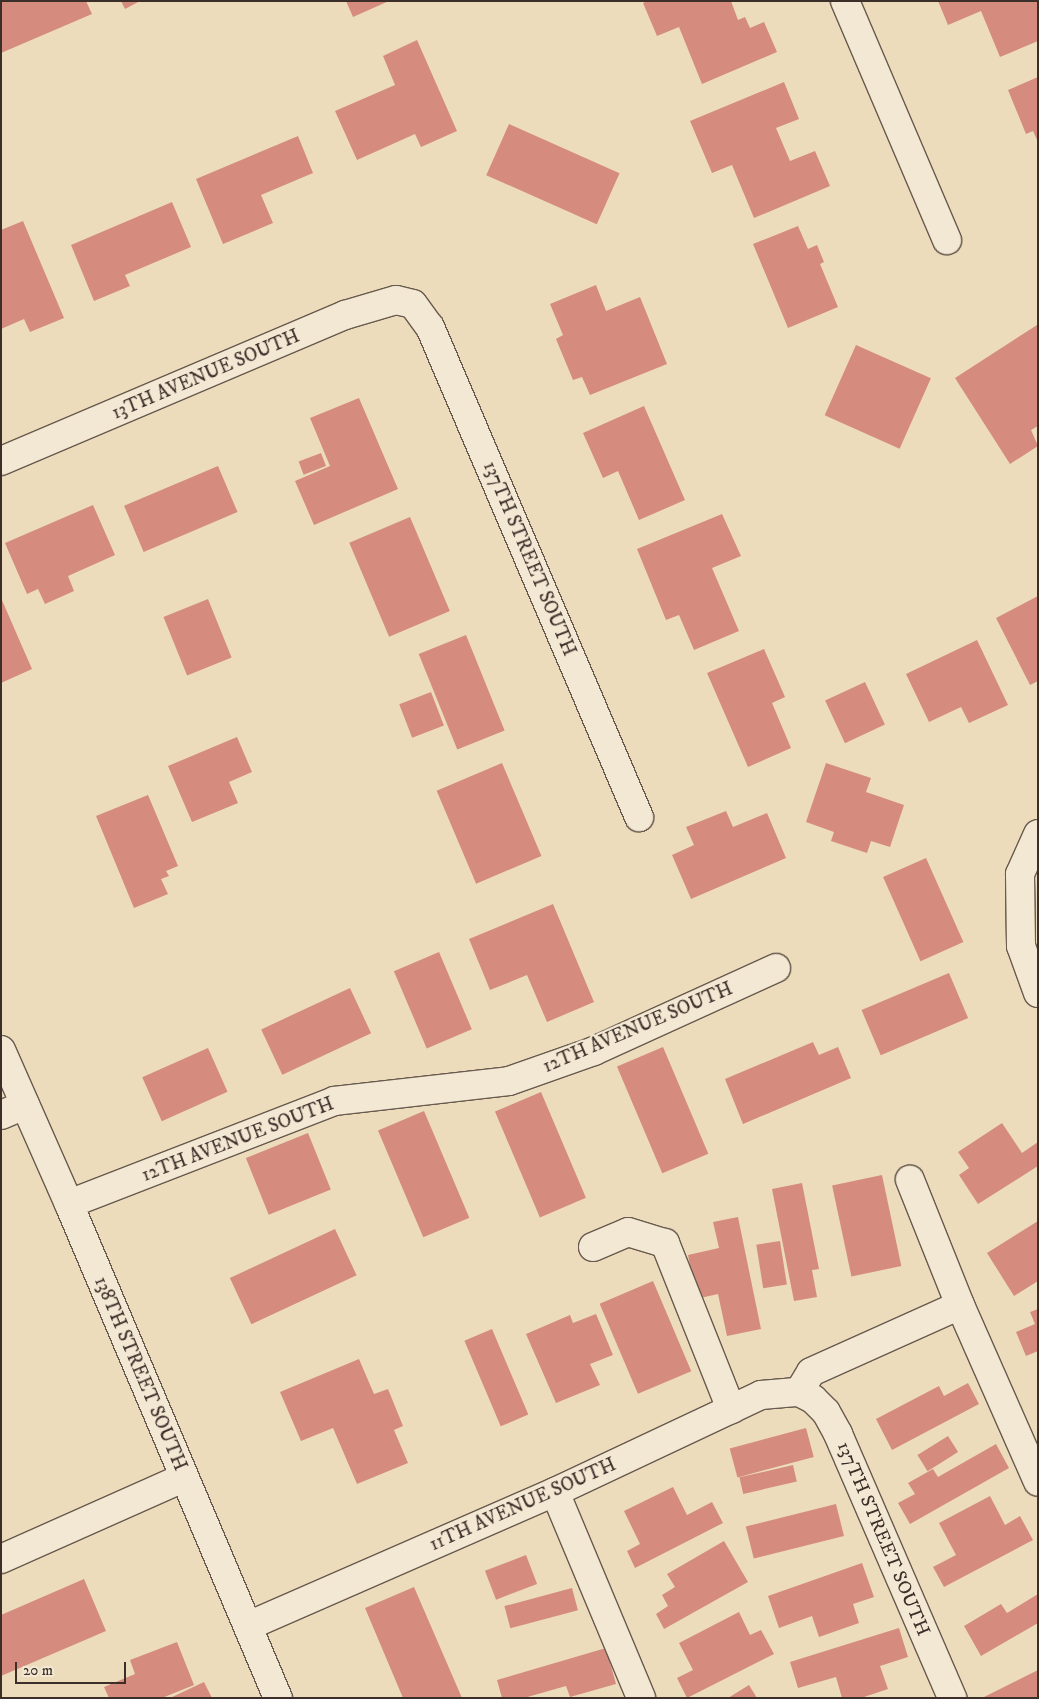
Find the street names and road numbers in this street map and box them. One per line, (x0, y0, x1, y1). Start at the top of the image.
street label: 13TH AVENUE SOUTH (109, 325, 303, 425)
street label: 137TH STREET SOUTH (478, 458, 580, 660)
street label: 12TH AVENUE SOUTH (540, 978, 736, 1078)
street label: 12TH AVENUE SOUTH (139, 1093, 337, 1187)
street label: 138TH STREET SOUTH (89, 1273, 191, 1475)
street label: 137TH STREET SOUTH (832, 1438, 934, 1640)
street label: 11TH AVENUE SOUTH (426, 1454, 620, 1556)

